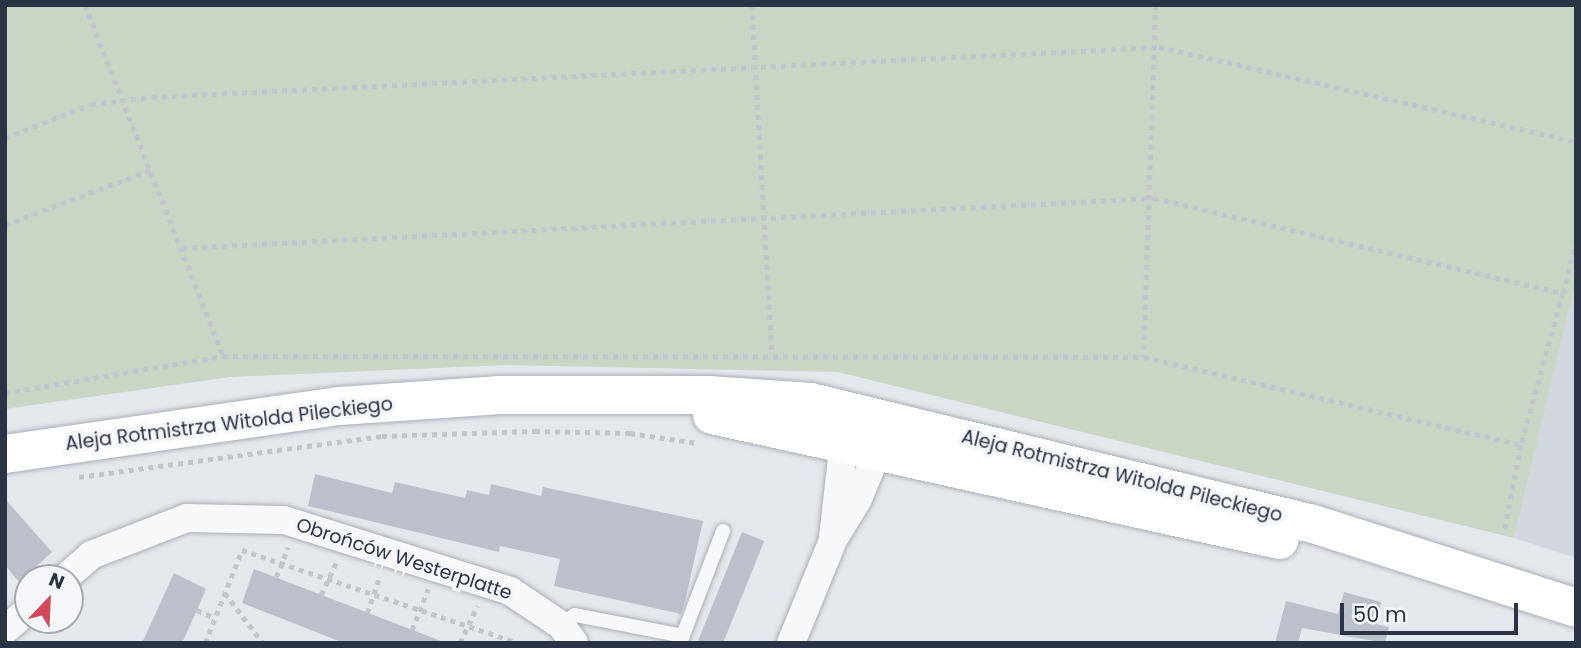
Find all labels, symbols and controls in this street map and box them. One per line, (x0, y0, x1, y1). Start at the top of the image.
street label: Aleja Rotmistrza Witolda Pileckiego (64, 393, 394, 455)
street label: Aleja Rotmistrza Witolda Pileckiego (959, 425, 1285, 527)
street label: Obrońców Westerplatte (293, 513, 515, 605)
north arrow (14, 564, 84, 634)
text: N (45, 566, 68, 596)
scale bar (1343, 588, 1522, 632)
text: 50 m (1353, 600, 1407, 629)

